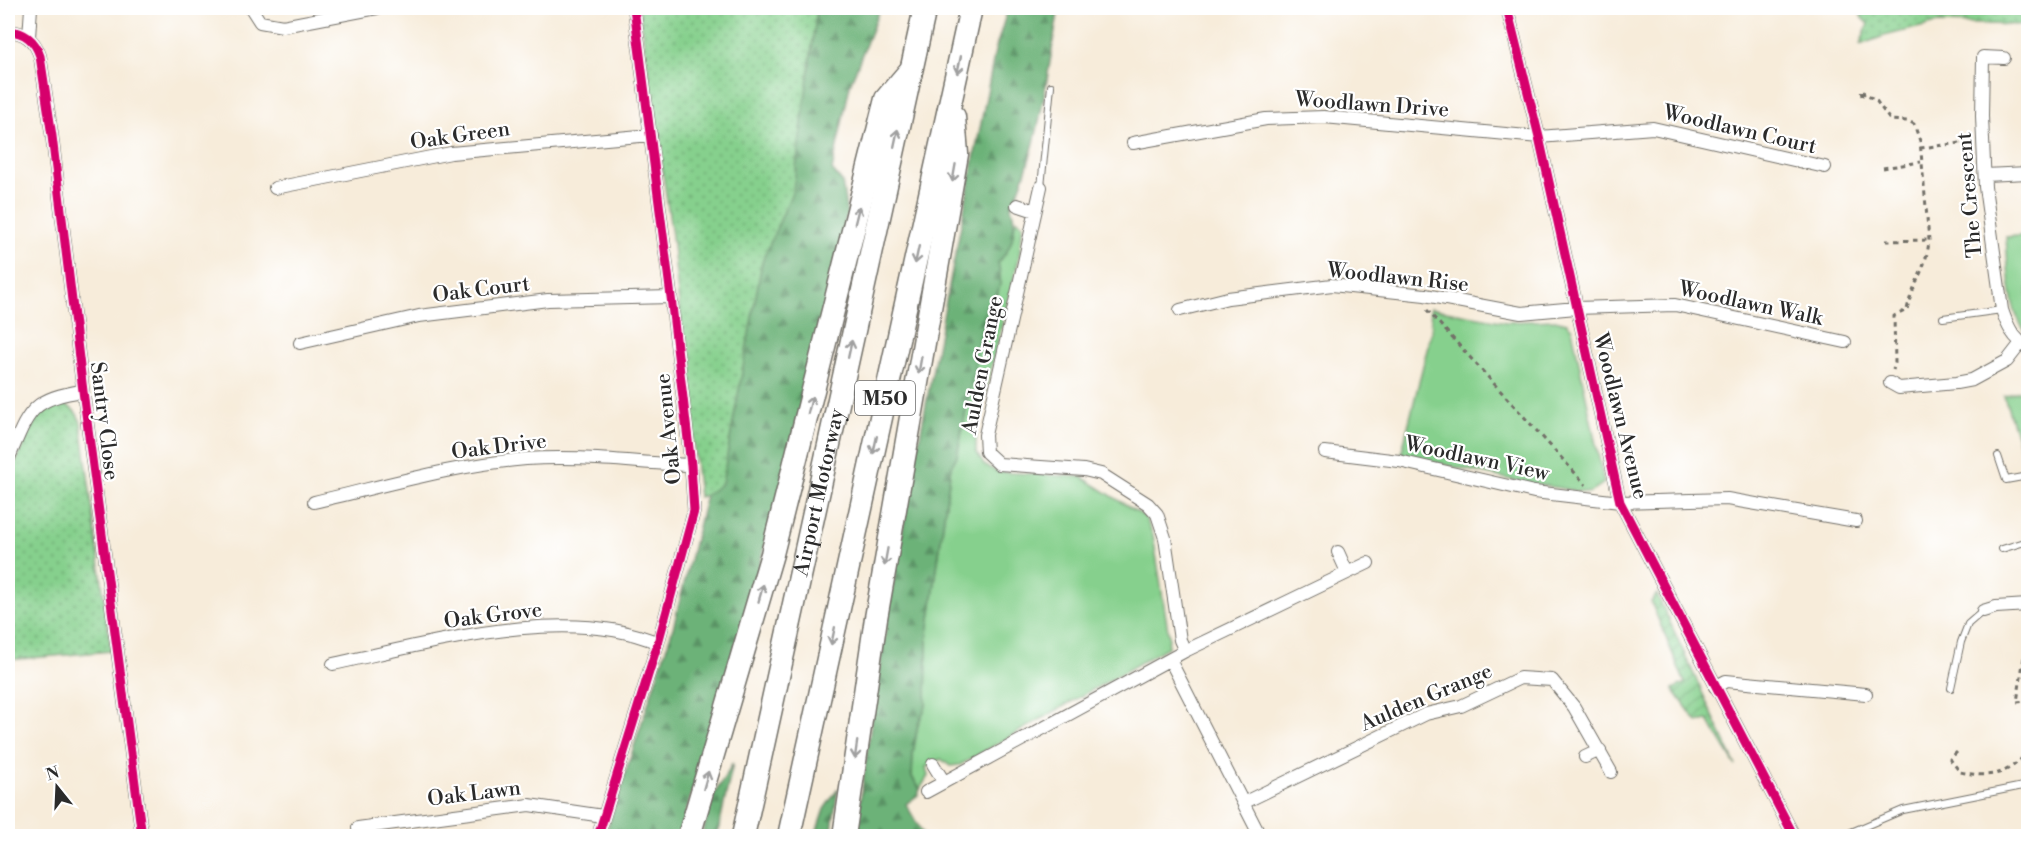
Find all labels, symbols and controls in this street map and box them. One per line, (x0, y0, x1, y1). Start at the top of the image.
one-way arrow (952, 55, 964, 74)
street label: Woodlawn Drive (1293, 87, 1450, 123)
street label: Woodlawn Court (1660, 99, 1819, 160)
street label: Oak Green (409, 116, 512, 156)
one-way arrow (891, 128, 902, 148)
street label: The Crescent (1952, 130, 1988, 259)
one-way arrow (948, 163, 959, 183)
one-way arrow (852, 206, 864, 225)
one-way arrow (910, 245, 922, 264)
street label: Woodlawn Rise (1325, 258, 1470, 298)
street label: Oak Court (431, 271, 532, 309)
street label: Woodlawn Walk (1675, 276, 1826, 332)
street label: Aulden Grange (957, 294, 1009, 438)
street label: Woodlawn Avenue (1587, 329, 1653, 502)
one-way arrow (845, 339, 856, 359)
one-way arrow (914, 355, 925, 375)
street label: Santry Close (84, 360, 124, 482)
street label: Oak Avenue (650, 372, 688, 486)
road number: M50 (855, 381, 915, 415)
one-way arrow (805, 395, 816, 414)
street label: Airport Motorway (788, 405, 851, 580)
street label: Oak Drive (450, 428, 548, 466)
street label: Woodlawn View (1401, 431, 1552, 487)
one-way arrow (868, 436, 880, 455)
one-way arrow (881, 547, 892, 567)
one-way arrow (756, 584, 767, 603)
street label: Oak Grove (443, 597, 544, 635)
one-way arrow (826, 626, 838, 645)
street label: Aulden Grange (1356, 658, 1496, 738)
one-way arrow (851, 740, 862, 760)
north arrow (27, 757, 87, 817)
text: N (44, 762, 62, 785)
one-way arrow (701, 771, 712, 790)
street label: Oak Lawn (426, 775, 523, 813)

